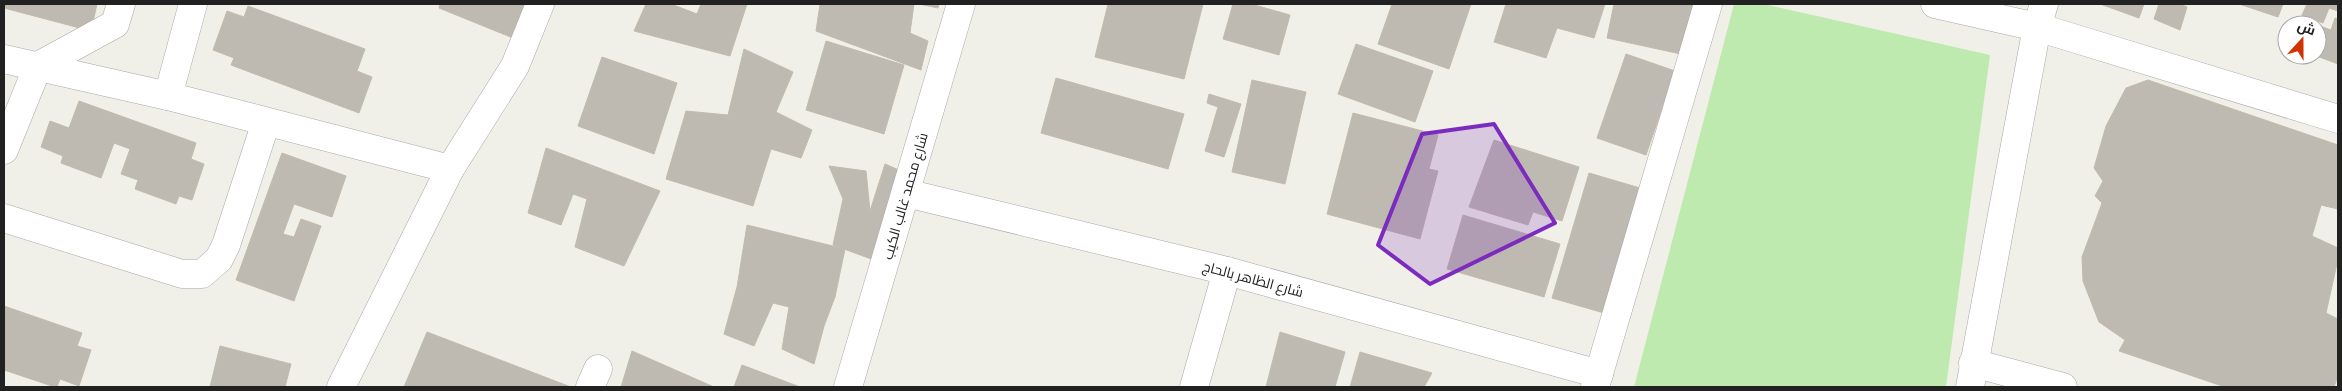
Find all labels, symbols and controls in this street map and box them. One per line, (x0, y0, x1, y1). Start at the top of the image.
north arrow (2277, 15, 2327, 65)
text: ش (2295, 16, 2318, 39)
street label: شارع محمد غالب الكيب (878, 130, 932, 262)
street label: شارع الظاهر بالحاج (1201, 257, 1305, 301)

